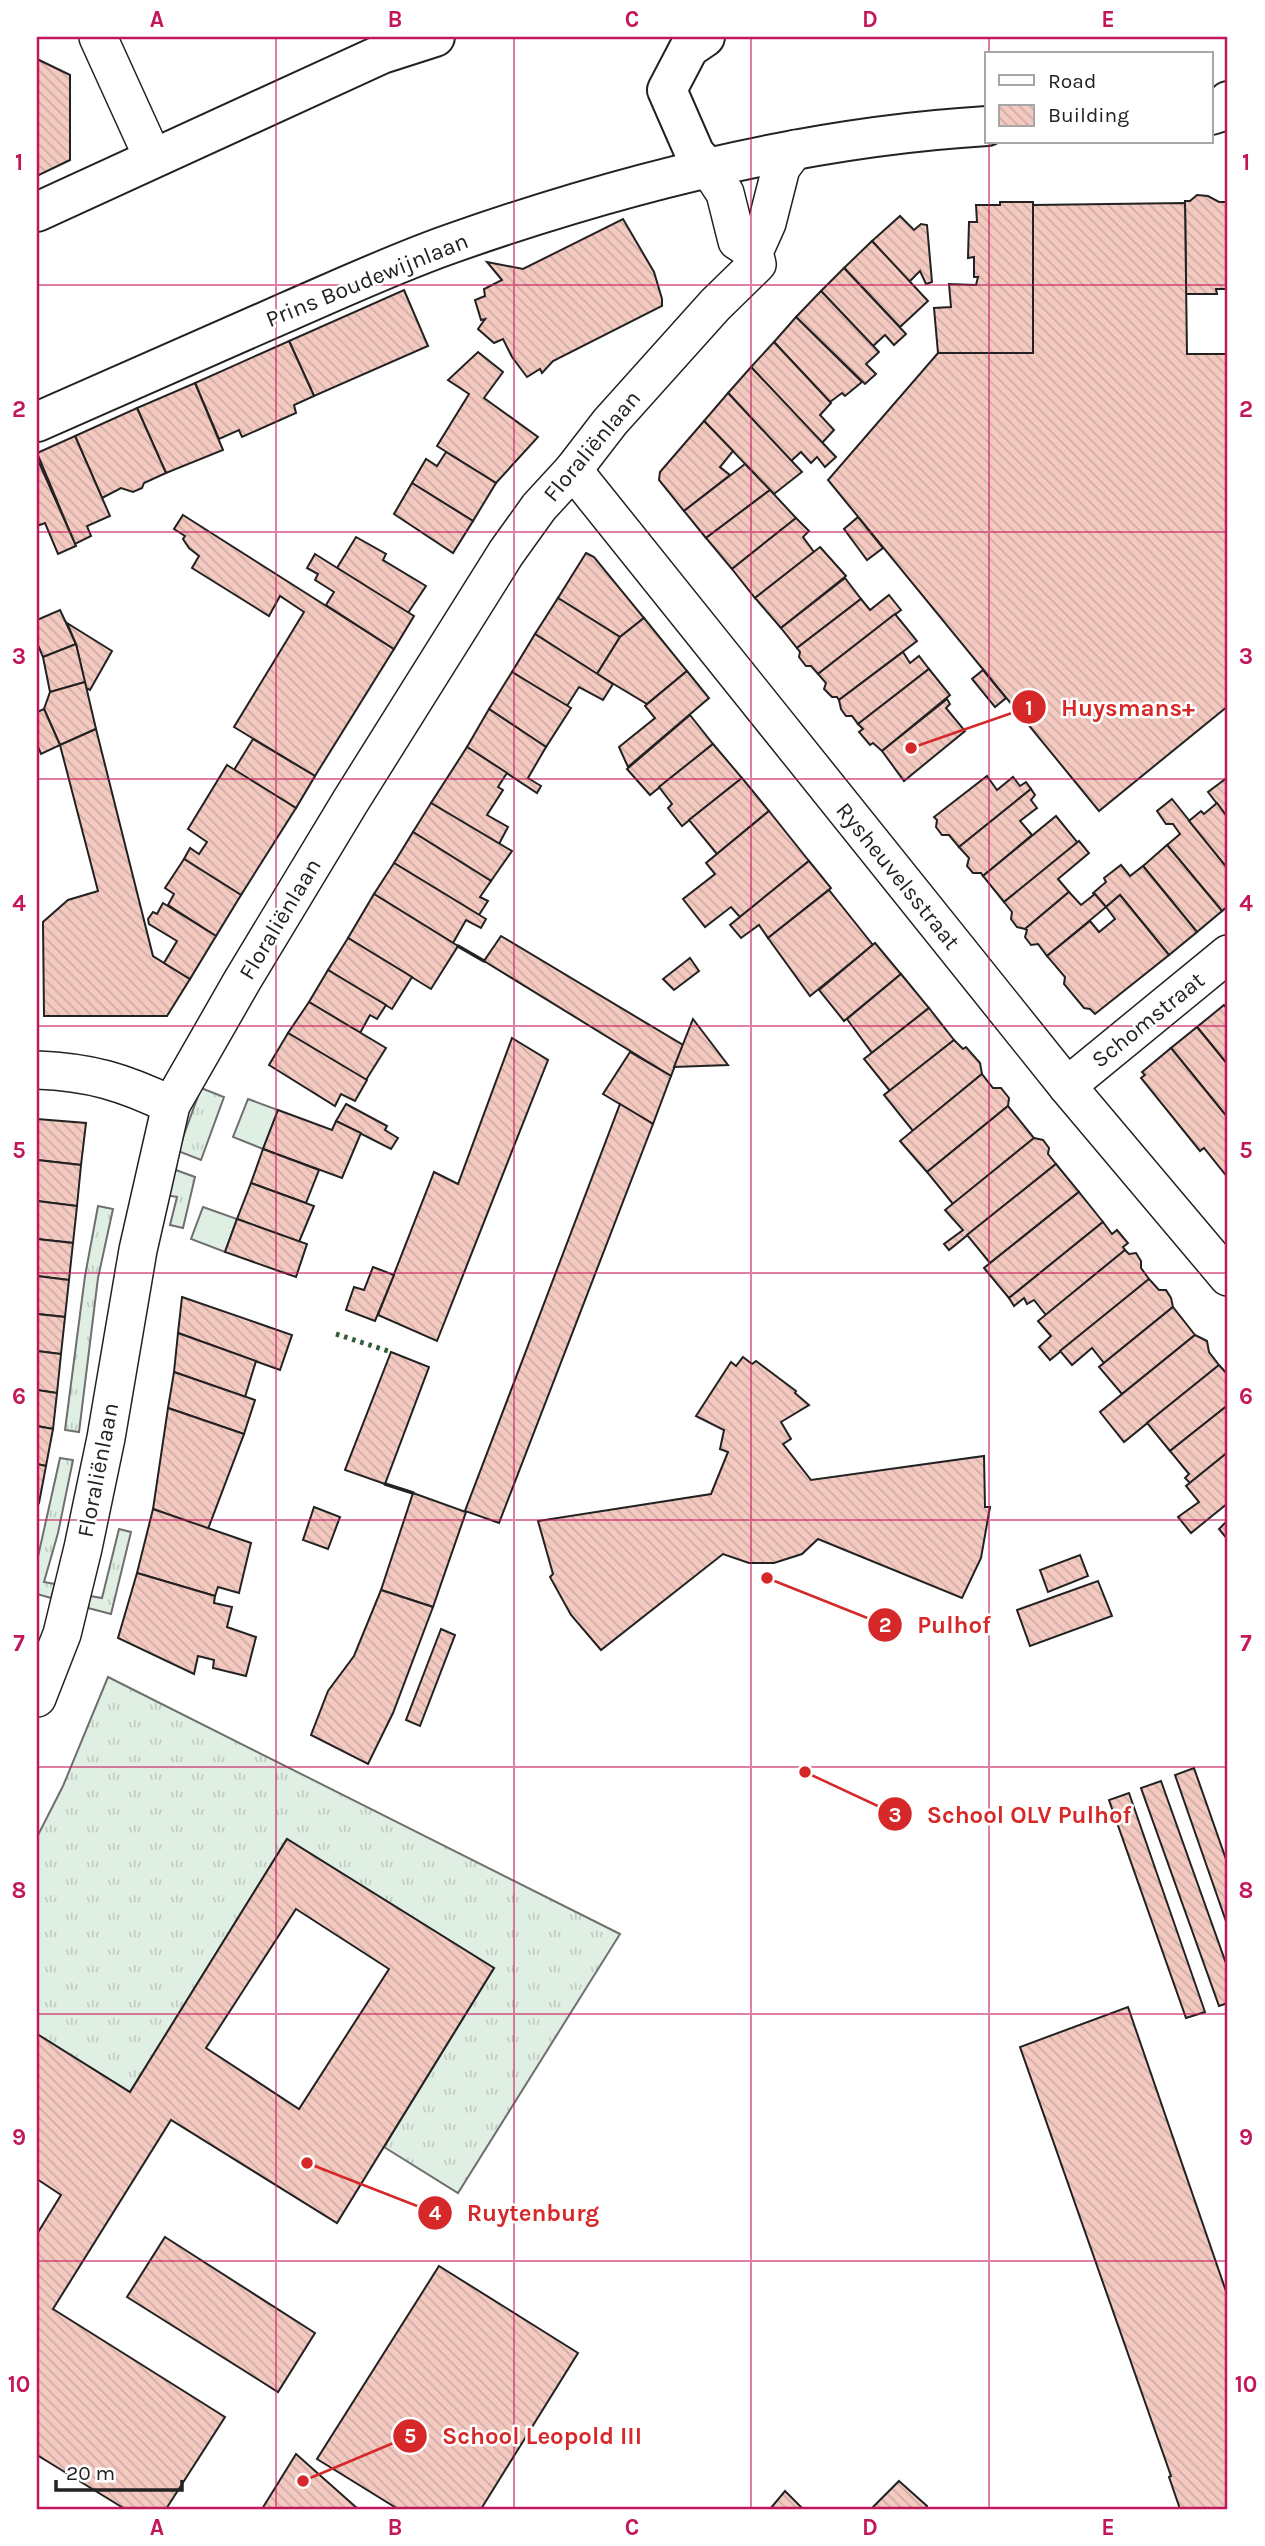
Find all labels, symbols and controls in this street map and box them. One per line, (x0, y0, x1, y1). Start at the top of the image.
text: A (150, 6, 164, 33)
text: B (388, 6, 402, 33)
text: C (625, 6, 639, 33)
text: D (862, 6, 878, 33)
text: E (1101, 6, 1115, 33)
legend (985, 52, 1212, 144)
text: Road (1048, 69, 1096, 93)
text: Building (1048, 103, 1129, 127)
text: 1 (15, 149, 23, 176)
text: 1 (1242, 149, 1250, 176)
street label: Prins Boudewijnlaan (262, 227, 472, 333)
street label: Floraliënlaan (538, 385, 646, 507)
text: 2 (12, 396, 26, 423)
text: 2 (1239, 396, 1253, 423)
text: 3 (12, 643, 26, 670)
text: 3 (1239, 643, 1253, 670)
callout: Huysmans+ (1012, 685, 1209, 730)
text: Huysmans+ (1061, 694, 1195, 722)
text: 1 (1025, 696, 1033, 720)
street label: Rysheuvelsstraat (830, 797, 966, 955)
street label: Floraliënlaan (233, 853, 327, 985)
text: 4 (12, 890, 26, 917)
text: 4 (1239, 890, 1253, 917)
street label: Schomstraat (1086, 966, 1210, 1074)
text: 5 (12, 1137, 26, 1164)
text: 5 (1239, 1137, 1253, 1164)
text: 6 (12, 1383, 26, 1410)
text: 6 (1239, 1383, 1253, 1410)
street label: Floraliënlaan (72, 1400, 124, 1540)
callout: Pulhof (868, 1603, 1004, 1648)
text: Pulhof (917, 1611, 991, 1639)
text: 2 (879, 1613, 891, 1637)
text: 7 (13, 1630, 25, 1657)
text: 7 (1240, 1630, 1252, 1657)
callout: School OLV Pulhof (878, 1792, 1146, 1837)
text: School OLV Pulhof (927, 1801, 1132, 1829)
text: 3 (888, 1803, 902, 1827)
text: 8 (12, 1877, 26, 1904)
text: 8 (1239, 1877, 1253, 1904)
text: 9 (12, 2124, 26, 2151)
text: 9 (1239, 2124, 1253, 2151)
callout: Ruytenburg (418, 2190, 613, 2235)
text: Ruytenburg (467, 2199, 599, 2227)
text: 4 (429, 2201, 442, 2225)
text: 10 (8, 2371, 30, 2398)
text: 10 (1235, 2371, 1257, 2398)
callout: School Leopold III (393, 2414, 656, 2459)
text: School Leopold III (442, 2422, 642, 2450)
text: 5 (404, 2424, 416, 2448)
scale bar (56, 2448, 182, 2492)
text: 20 m (66, 2461, 115, 2485)
text: A (150, 2514, 164, 2541)
text: B (388, 2514, 402, 2541)
text: C (625, 2514, 639, 2541)
text: D (862, 2514, 878, 2541)
text: E (1101, 2514, 1115, 2541)

